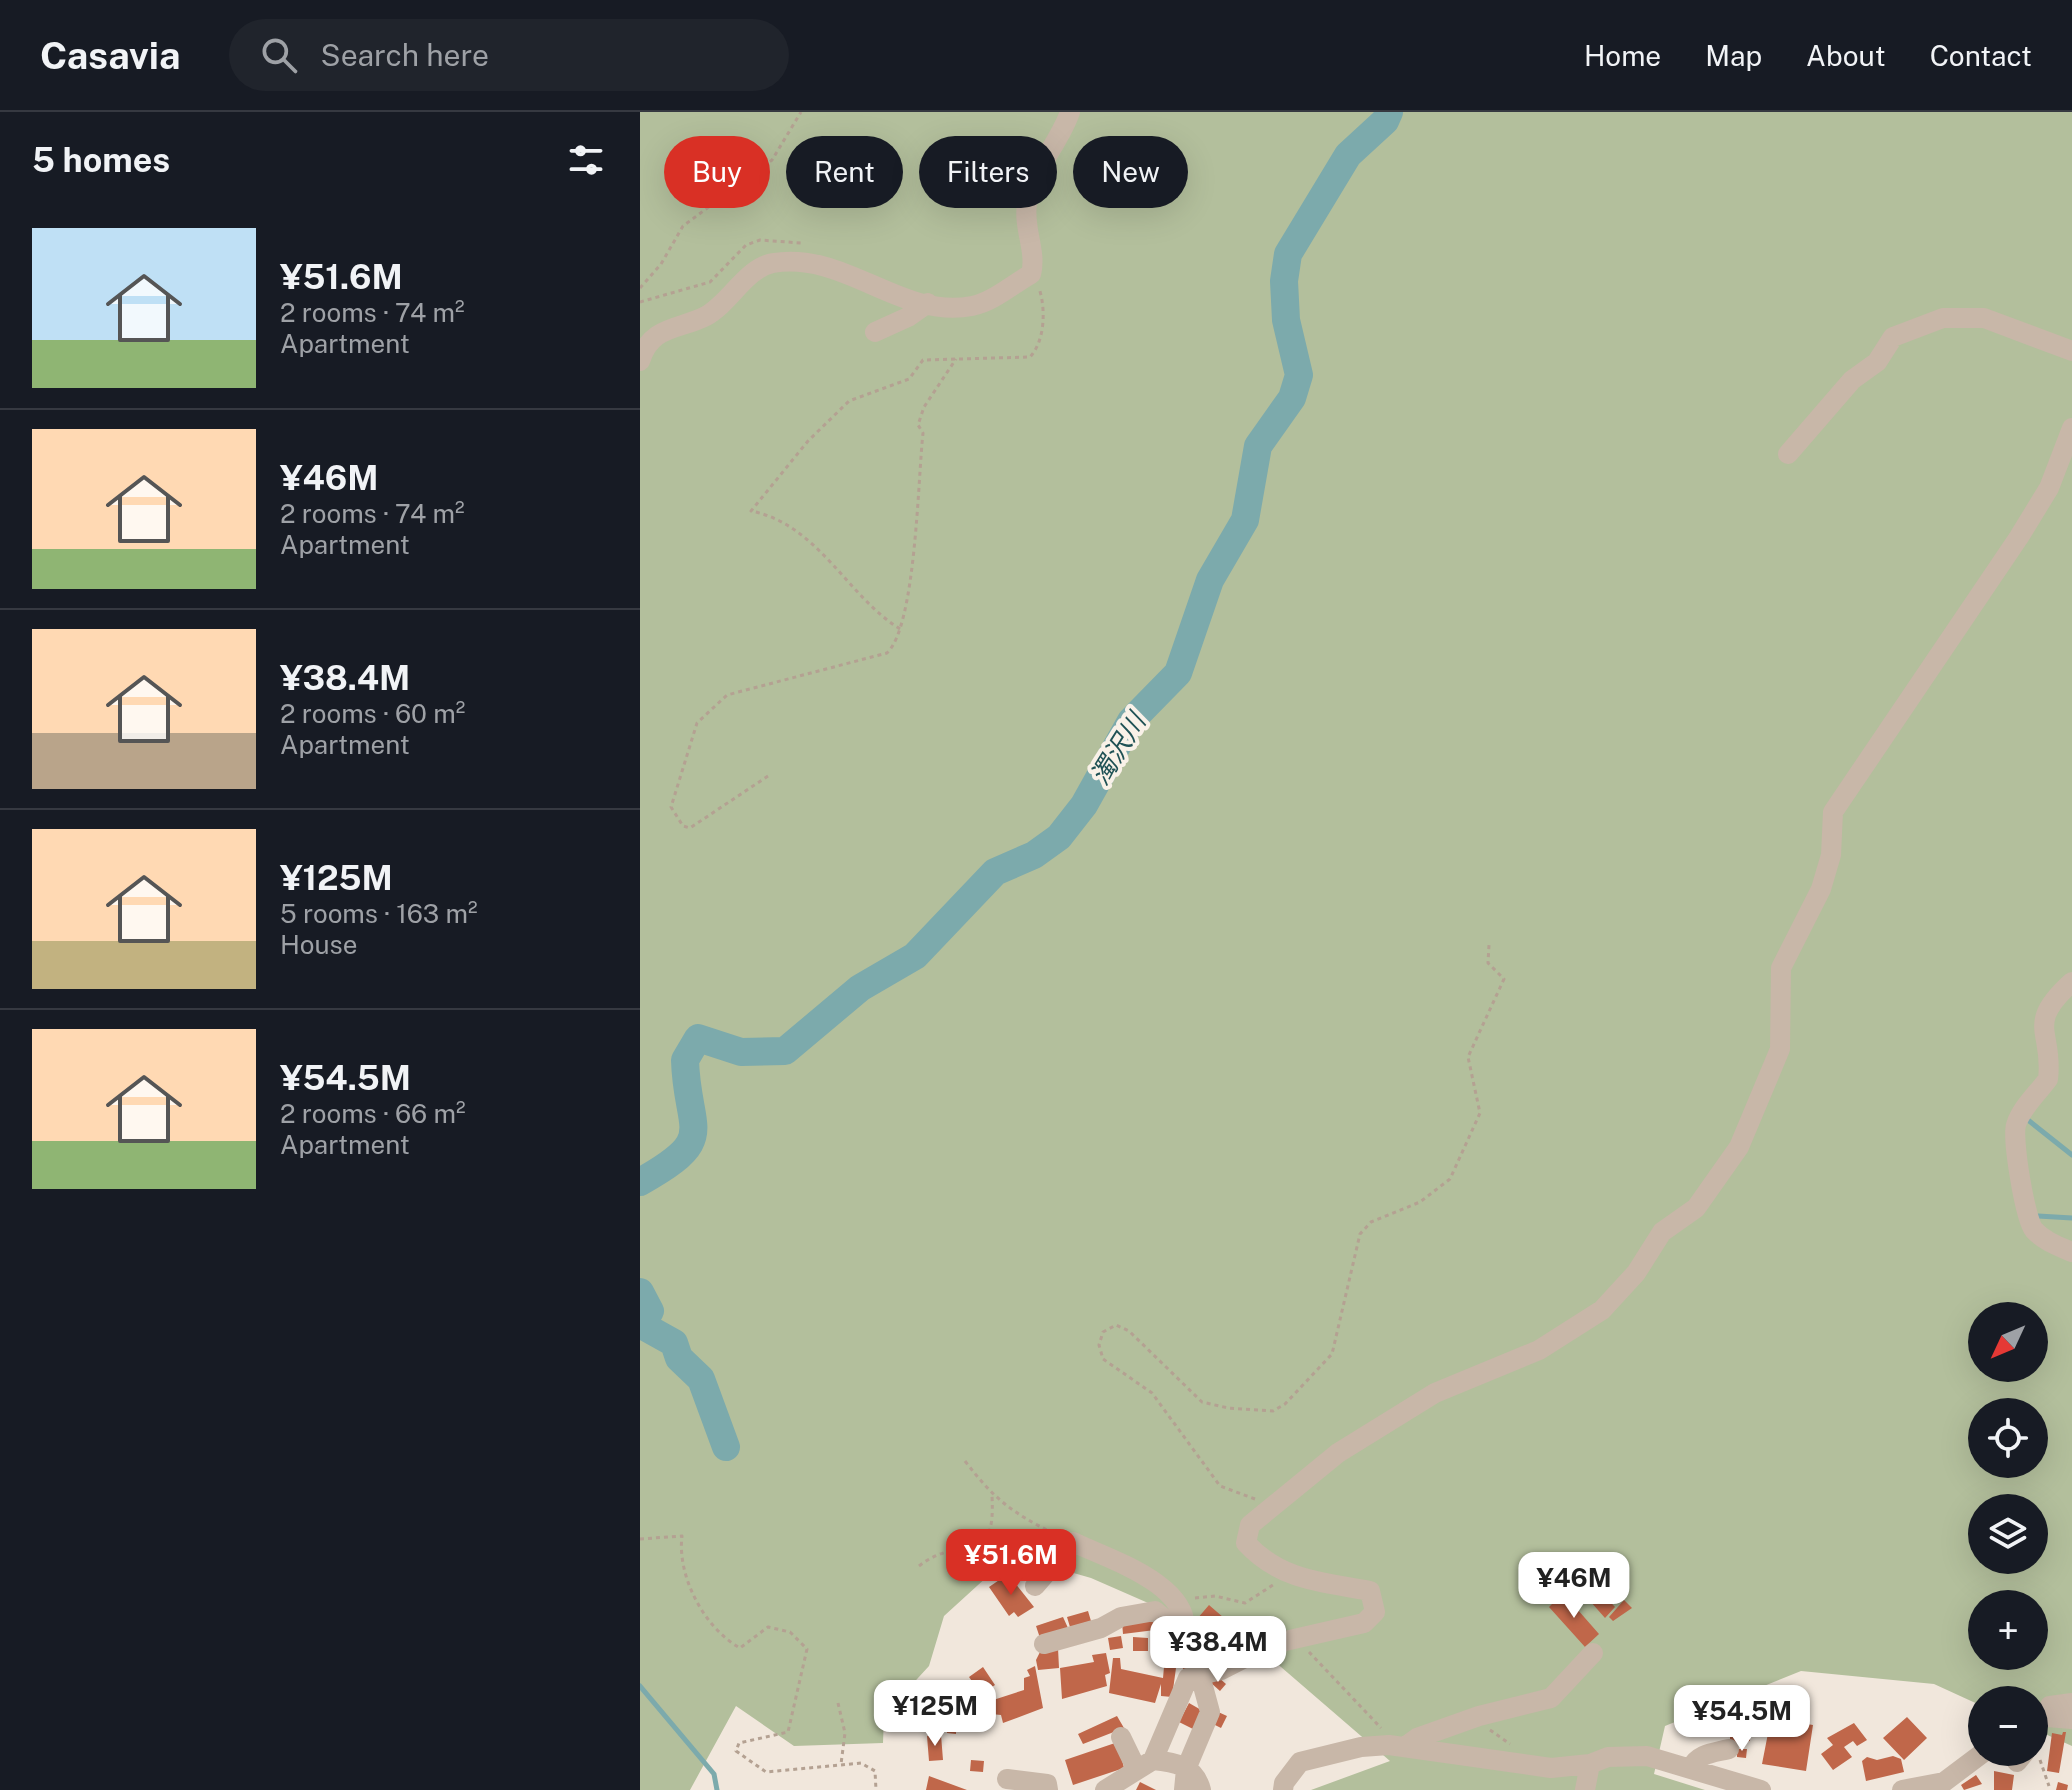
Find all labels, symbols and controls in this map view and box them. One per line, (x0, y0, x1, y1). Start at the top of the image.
search box (229, 19, 789, 91)
text: Casavia (40, 33, 181, 78)
icon: search (257, 33, 301, 77)
text: Search here (321, 37, 489, 73)
text: Home (1584, 39, 1661, 72)
text: Map (1705, 39, 1762, 72)
text: About (1806, 39, 1886, 72)
text: Contact (1930, 39, 2032, 72)
chip: Buy (664, 136, 770, 208)
chip: Rent (786, 136, 903, 208)
chip: Filters (919, 136, 1057, 208)
chip: New (1073, 136, 1188, 208)
icon: filters (564, 138, 608, 182)
text: 5 homes (32, 140, 170, 180)
text: ¥51.6M (280, 257, 403, 297)
icon: home (96, 260, 192, 356)
text: 2 rooms · 74 m² (280, 297, 465, 328)
text: Apartment (280, 328, 410, 359)
text: ¥46M (280, 458, 378, 498)
icon: home (96, 461, 192, 557)
text: 2 rooms · 74 m² (280, 498, 465, 529)
text: Apartment (280, 529, 410, 560)
text: ¥38.4M (280, 658, 410, 698)
icon: home (96, 661, 192, 757)
text: 2 rooms · 60 m² (280, 698, 465, 729)
water label: 濁沢川 (1084, 705, 1153, 790)
text: Apartment (280, 729, 410, 760)
text: ¥125M (280, 858, 393, 898)
icon: home (96, 861, 192, 957)
text: 5 rooms · 163 m² (280, 898, 478, 929)
text: House (280, 929, 357, 960)
text: ¥54.5M (280, 1058, 411, 1098)
icon: home (96, 1061, 192, 1157)
text: 2 rooms · 66 m² (280, 1098, 466, 1129)
text: Apartment (280, 1129, 410, 1160)
north arrow (1968, 1302, 2048, 1382)
map controls (1968, 1302, 2048, 1766)
button: locate (1968, 1398, 2048, 1478)
button: layers (1968, 1494, 2048, 1574)
pin: ¥51.6M (946, 1529, 1076, 1597)
text: ¥51.6M (964, 1539, 1058, 1570)
pin: ¥46M (1527, 1552, 1621, 1620)
text: ¥46M (1536, 1562, 1612, 1593)
button: + (1968, 1590, 2048, 1670)
pin: ¥38.4M (1153, 1616, 1283, 1684)
text: ¥38.4M (1168, 1626, 1268, 1657)
pin: ¥125M (879, 1680, 991, 1748)
pin: ¥54.5M (1677, 1685, 1807, 1753)
button: − (1968, 1686, 2048, 1766)
text: ¥125M (892, 1690, 978, 1721)
text: ¥54.5M (1692, 1695, 1792, 1726)

